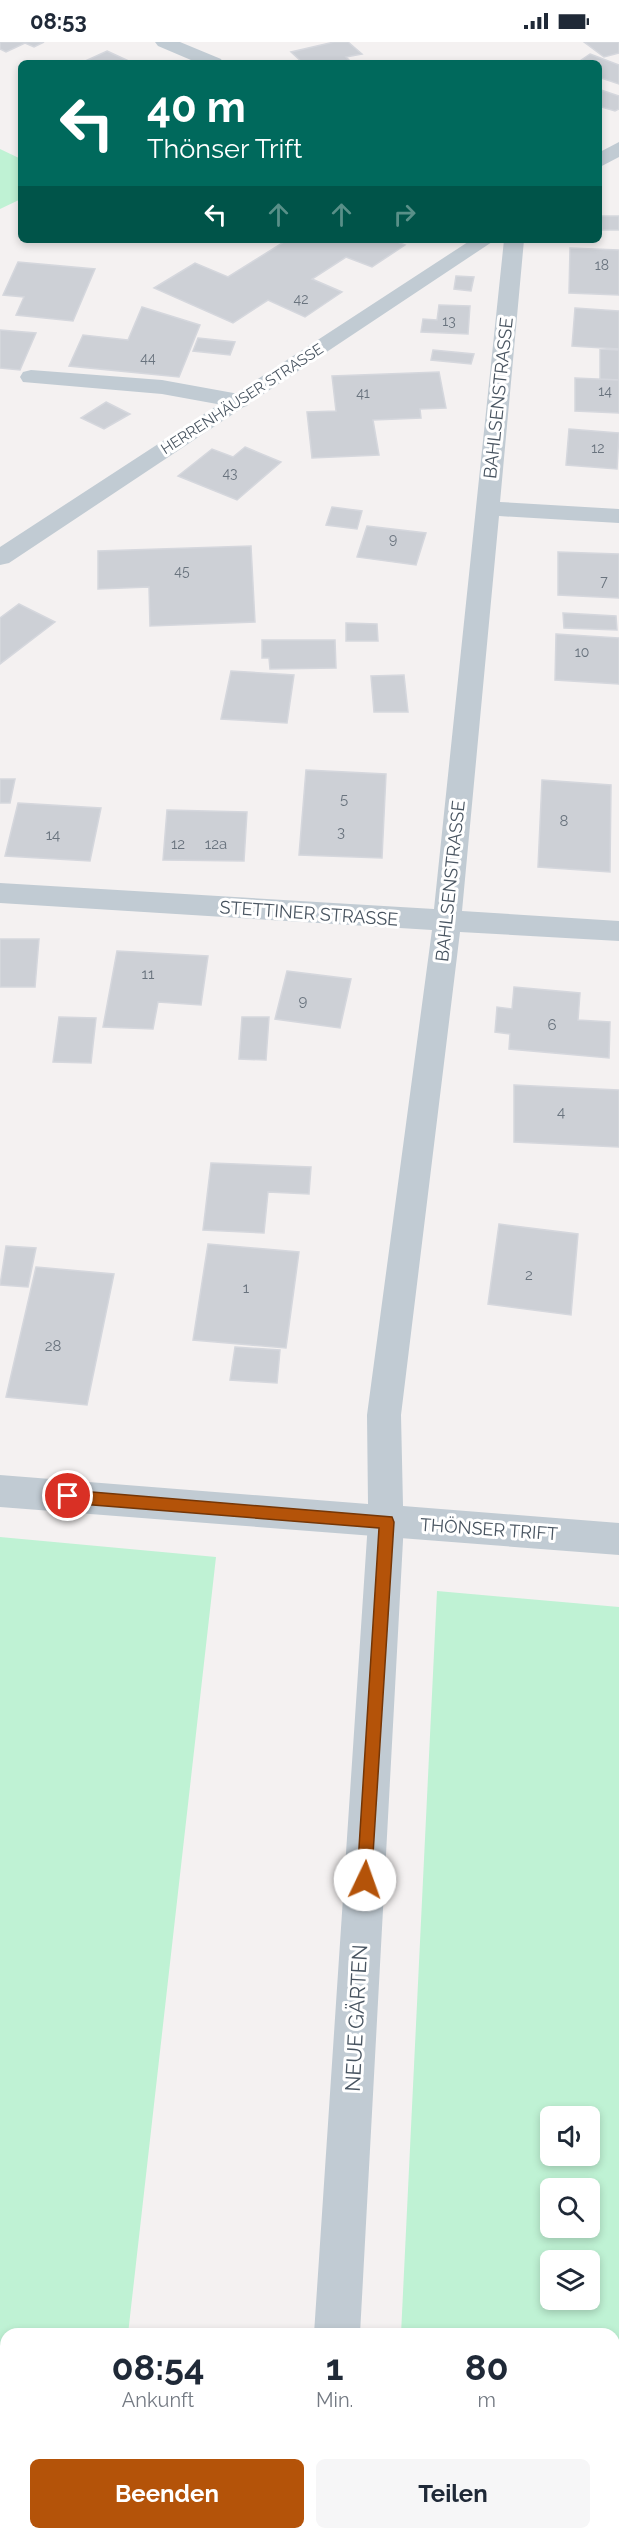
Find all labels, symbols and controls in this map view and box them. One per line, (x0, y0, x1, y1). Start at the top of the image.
text: 08:53 (30, 8, 87, 34)
text: 40 m (147, 83, 246, 132)
icon: left (48, 84, 126, 162)
text: Thönser Trift (147, 133, 302, 164)
icon: left (199, 198, 232, 231)
icon: ahead (262, 198, 295, 231)
icon: ahead (325, 198, 358, 231)
icon: right (388, 198, 421, 231)
house number: 18 (595, 257, 609, 273)
house number: 42 (294, 291, 308, 307)
house number: 13 (442, 313, 456, 329)
street label: BAHLSENSTRASSE (479, 316, 517, 480)
street label: HERRENHÄUSER STRASSE (157, 339, 326, 458)
house number: 44 (140, 350, 156, 366)
house number: 14 (598, 383, 612, 399)
house number: 41 (356, 385, 370, 401)
house number: 12 (591, 440, 605, 456)
house number: 43 (222, 465, 238, 481)
house number: 9 (389, 531, 397, 547)
house number: 45 (174, 563, 190, 579)
house number: 7 (600, 573, 608, 589)
house number: 10 (575, 644, 589, 660)
house number: 5 (340, 790, 348, 808)
street label: BAHLSENSTRASSE (431, 799, 469, 963)
house number: 8 (560, 812, 569, 830)
house number: 3 (337, 823, 345, 841)
house number: 14 (46, 826, 60, 844)
house number: 12 (171, 835, 185, 853)
house number: 12a (205, 835, 227, 853)
street label: STETTINER STRASSE (219, 896, 399, 930)
house number: 11 (142, 965, 155, 983)
house number: 9 (299, 992, 308, 1010)
house number: 6 (547, 1016, 557, 1034)
house number: 4 (557, 1103, 565, 1121)
house number: 2 (525, 1266, 533, 1284)
house number: 1 (243, 1279, 250, 1297)
house number: 28 (45, 1337, 61, 1355)
pin (42, 1470, 93, 1521)
icon: arrive (51, 1479, 84, 1512)
street label: THÖNSER TRIFT (419, 1514, 559, 1544)
position arrow (333, 1848, 397, 1912)
street label: NEUE GÄRTEN (340, 1944, 372, 2092)
map controls (540, 2106, 600, 2310)
button: sound (540, 2106, 600, 2166)
button: search (540, 2178, 600, 2238)
button: layers (540, 2250, 600, 2310)
text: 08:54 (111, 2346, 205, 2388)
text: 1 (326, 2346, 344, 2388)
text: 80 (465, 2346, 509, 2388)
text: Ankunft (122, 2388, 194, 2412)
text: Min. (316, 2388, 353, 2412)
text: m (477, 2388, 496, 2412)
button: Beenden (30, 2459, 304, 2528)
button: Teilen (316, 2459, 590, 2528)

